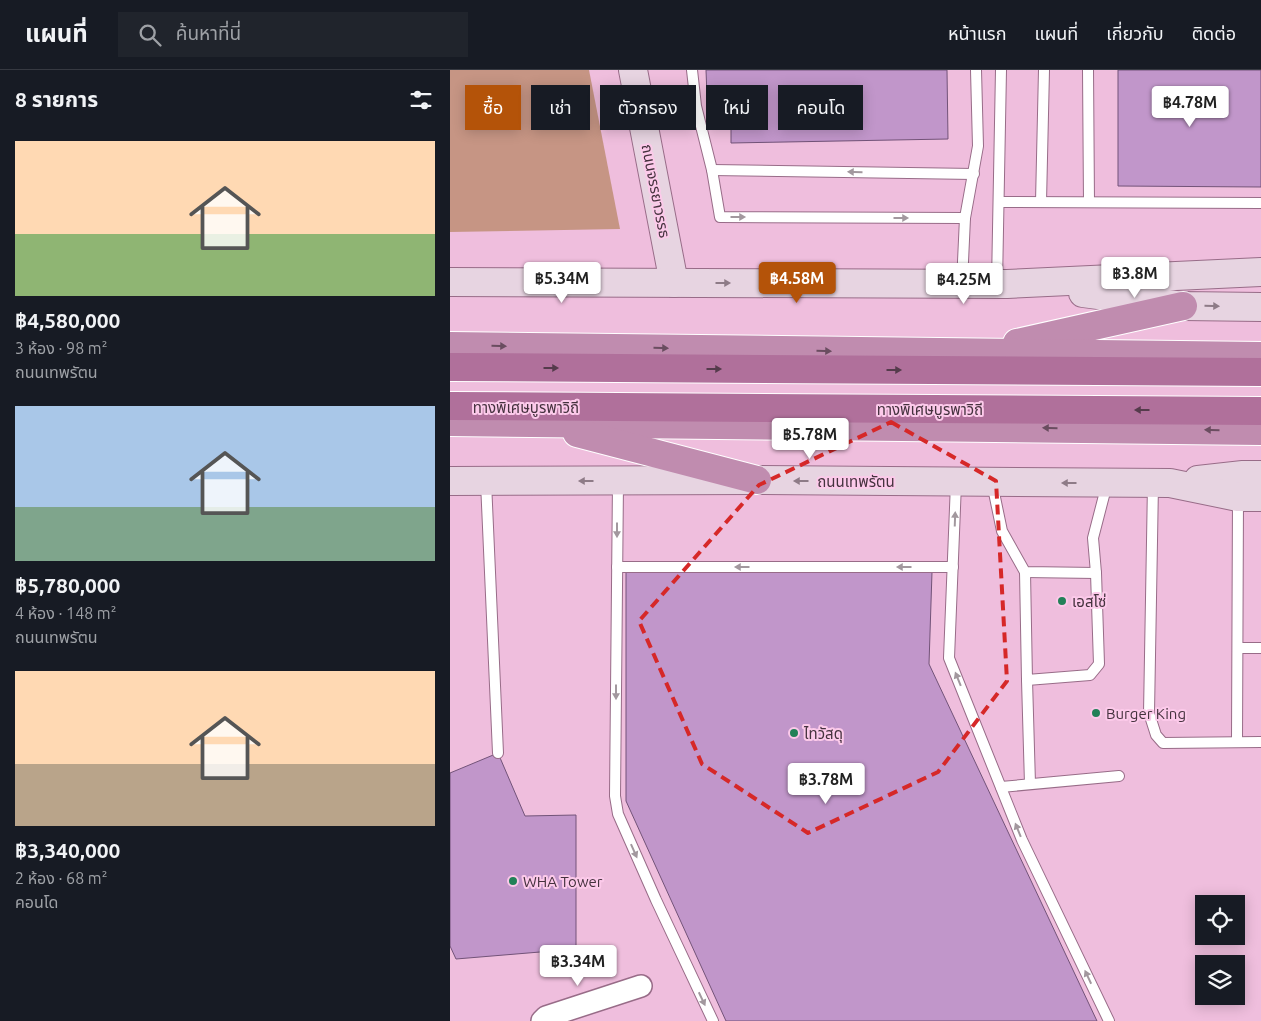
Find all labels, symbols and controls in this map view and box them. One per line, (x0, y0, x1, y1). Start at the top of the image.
search box (118, 12, 468, 57)
text: แผนที่ (25, 20, 88, 47)
icon: search (136, 21, 164, 49)
text: ค้นหาที่นี่ (176, 22, 241, 44)
text: หน้าแรก (948, 23, 1006, 43)
text: แผนที่ (1034, 23, 1078, 43)
text: เกี่ยวกับ (1106, 23, 1164, 43)
text: ติดต่อ (1192, 23, 1236, 43)
chip: ซื้อ (465, 85, 521, 130)
chip: เช่า (531, 85, 590, 130)
chip: ตัวกรอง (600, 85, 696, 130)
chip: ใหม่ (706, 85, 768, 130)
chip: คอนโด (778, 85, 863, 130)
pin: ฿4.78M (1149, 85, 1231, 128)
icon: filters (407, 86, 435, 114)
text: 8 รายการ (15, 87, 98, 111)
text: ฿4.78M (1163, 93, 1217, 111)
street label: ถนนจรรยาวรรธ (639, 143, 673, 239)
one-way arrow (847, 168, 863, 176)
icon: home (180, 173, 270, 263)
one-way arrow (731, 213, 747, 221)
one-way arrow (893, 214, 909, 222)
pin: ฿3.8M (1100, 256, 1170, 299)
pin: ฿5.34M (521, 262, 603, 304)
pin: ฿4.58M (756, 262, 838, 304)
pin: ฿4.25M (923, 262, 1005, 305)
text: ฿3.8M (1112, 264, 1158, 282)
text: ฿5.34M (535, 269, 589, 287)
text: ฿4.58M (770, 269, 824, 287)
text: ฿4.25M (937, 270, 991, 288)
one-way arrow (715, 279, 731, 287)
one-way arrow (1204, 302, 1220, 310)
text: ฿4,580,000 (15, 308, 120, 332)
text: 3 ห้อง · 98 m² (15, 339, 107, 357)
one-way arrow (491, 342, 507, 350)
one-way arrow (653, 345, 669, 353)
one-way arrow (816, 347, 832, 355)
text: ถนนเทพรัตน (15, 363, 98, 381)
one-way arrow (543, 364, 559, 372)
one-way arrow (706, 365, 722, 373)
one-way arrow (886, 366, 902, 374)
street label: ทางพิเศษบูรพาวิถี (473, 399, 579, 417)
street label: ทางพิเศษบูรพาวิถี (877, 401, 983, 419)
one-way arrow (1134, 406, 1150, 414)
pin: ฿5.78M (769, 418, 851, 460)
one-way arrow (1042, 424, 1058, 432)
text: ฿5.78M (783, 425, 837, 443)
one-way arrow (1204, 426, 1220, 434)
icon: home (180, 438, 270, 528)
street label: ถนนเทพรัตน (817, 473, 895, 490)
one-way arrow (578, 477, 594, 485)
one-way arrow (793, 477, 809, 485)
one-way arrow (1060, 479, 1076, 487)
one-way arrow (951, 510, 959, 526)
one-way arrow (613, 522, 621, 538)
one-way arrow (733, 563, 749, 571)
one-way arrow (896, 563, 912, 571)
text: ฿5,780,000 (15, 573, 120, 597)
place label: เอสโซ่ (1072, 593, 1106, 610)
marker: เอสโซ่ (1056, 595, 1068, 607)
text: 4 ห้อง · 148 m² (15, 604, 116, 622)
text: ถนนเทพรัตน (15, 628, 98, 646)
one-way arrow (953, 672, 961, 686)
one-way arrow (612, 684, 620, 700)
icon: home (180, 703, 270, 793)
place label: Burger King (1106, 705, 1186, 722)
marker: Burger King (1090, 707, 1102, 719)
place label: ไทวัสดุ (803, 725, 843, 743)
marker: ไทวัสดุ (788, 727, 800, 739)
pin: ฿3.78M (785, 762, 867, 805)
text: ฿3.78M (799, 770, 853, 788)
one-way arrow (1014, 823, 1022, 837)
text: ฿3,340,000 (15, 838, 120, 862)
one-way arrow (631, 844, 639, 858)
text: 2 ห้อง · 68 m² (15, 869, 107, 887)
place label: WHA Tower (523, 873, 603, 890)
marker: WHA Tower (507, 875, 519, 887)
text: คอนโด (15, 893, 58, 911)
map controls (1195, 895, 1245, 1005)
button: locate (1195, 895, 1245, 945)
pin: ฿3.34M (537, 944, 619, 987)
text: ฿3.34M (551, 952, 605, 970)
button: layers (1195, 955, 1245, 1005)
one-way arrow (1083, 970, 1091, 984)
one-way arrow (698, 991, 706, 1006)

